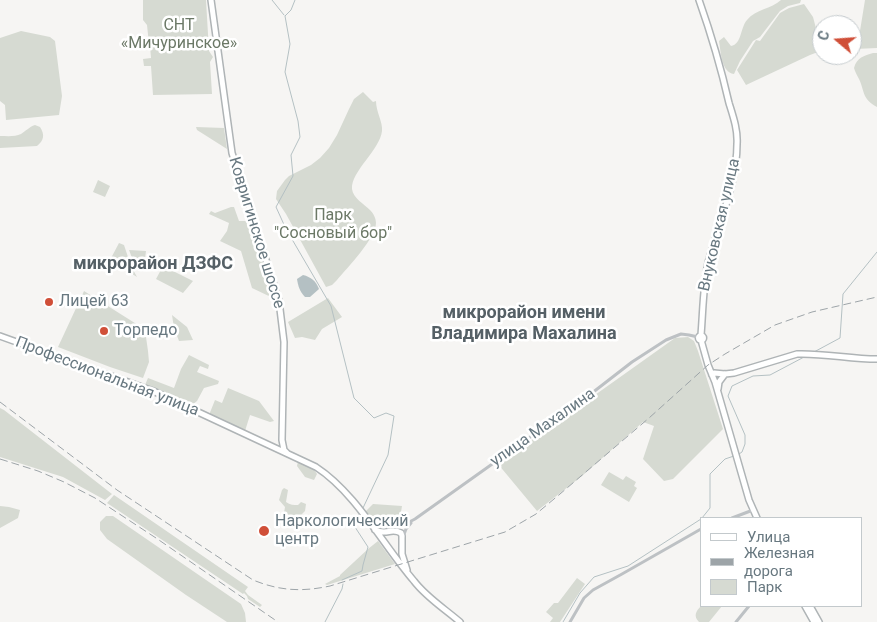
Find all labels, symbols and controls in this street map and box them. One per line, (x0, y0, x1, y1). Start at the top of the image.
north arrow (812, 15, 862, 65)
park label: СНТ «Мичуринское» (121, 16, 237, 54)
text: С (815, 29, 833, 43)
street label: Ковригинское шоссе (224, 155, 288, 311)
street label: Внуковская улица (695, 157, 745, 293)
park label: Парк "Сосновый бор" (274, 206, 392, 244)
district label: микрорайон ДЗФС (73, 253, 233, 275)
place label: Лицей 63 (59, 292, 129, 312)
marker: Лицей 63 (43, 296, 55, 308)
district label: микрорайон имени Владимира Махалина (431, 302, 617, 344)
place label: Торпедо (114, 321, 177, 341)
marker: Торпедо (98, 325, 110, 337)
street label: Профессиональная улица (12, 333, 202, 421)
street label: улица Махалина (487, 385, 599, 471)
place label: Наркологический центр (275, 512, 409, 550)
legend (700, 517, 862, 607)
marker: Наркологический центр (257, 524, 271, 538)
text: Улица (747, 528, 790, 546)
text: Железная дорога (744, 544, 815, 580)
text: Парк (747, 578, 782, 596)

